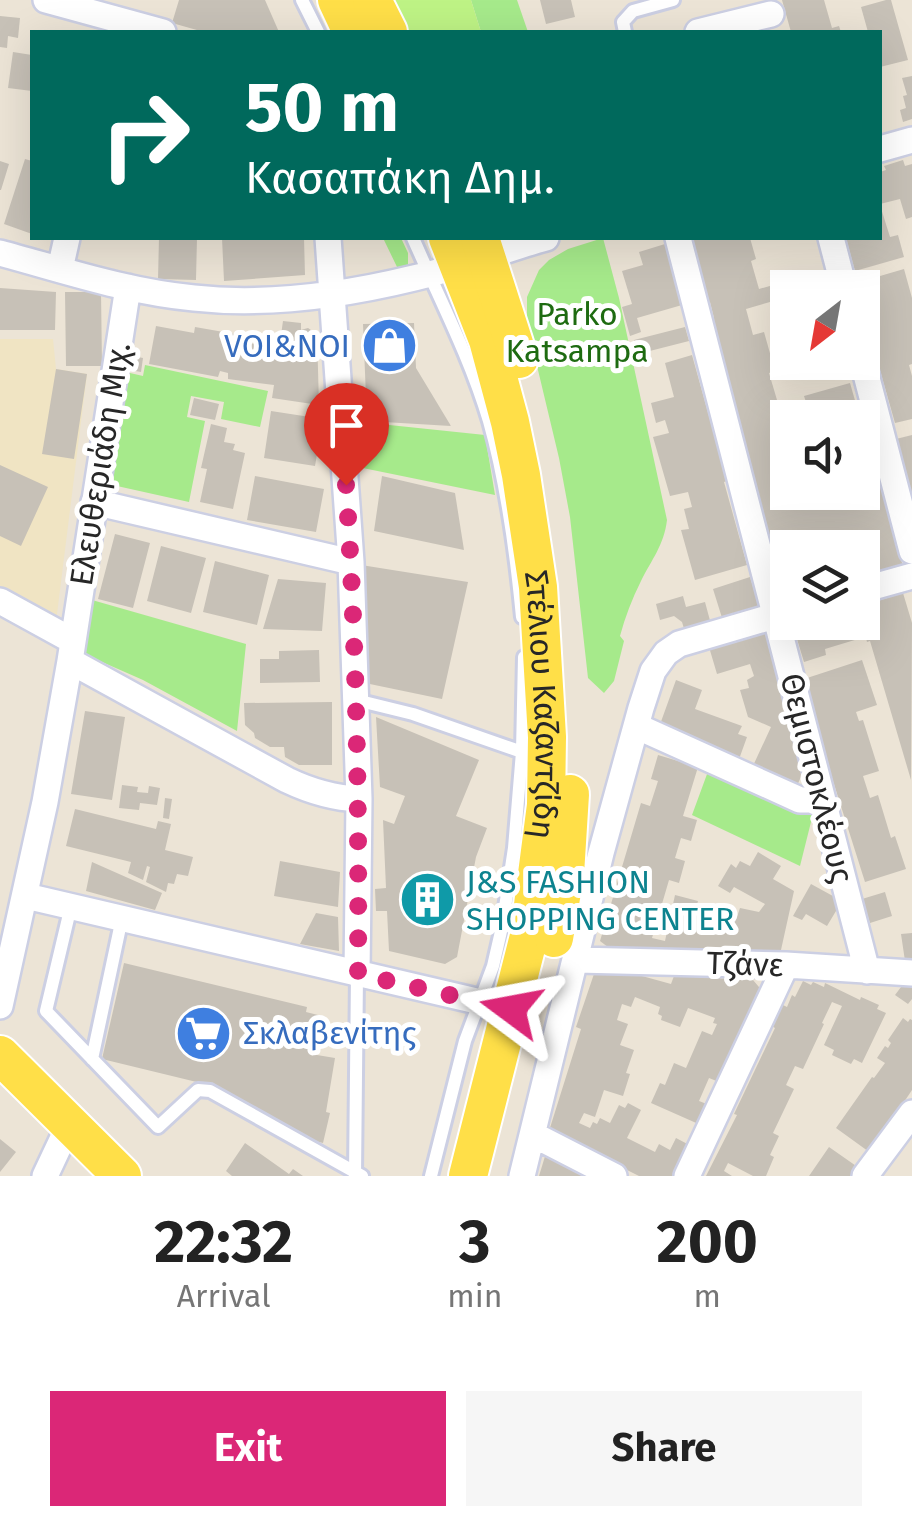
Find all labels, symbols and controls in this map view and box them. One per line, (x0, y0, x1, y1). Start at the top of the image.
text: 50 m (245, 66, 399, 150)
icon: right (80, 70, 210, 200)
text: Κασαπάκη Δημ. (245, 151, 555, 205)
north arrow (770, 270, 880, 380)
map controls (770, 270, 880, 640)
park label: Parko Katsampa (505, 295, 649, 370)
shop icon: VOI&NOI (359, 316, 419, 376)
place label: VOI&NOI (224, 327, 350, 365)
street label: Ελευθεριάδη Μιχ. (62, 339, 138, 589)
pin (304, 383, 389, 486)
icon: arrive (319, 398, 374, 453)
button: sound (770, 400, 880, 510)
button: layers (770, 530, 880, 640)
street label: Στέλιου Καζαντζίδη (517, 568, 566, 842)
street label: Θεμιστοκλέους (773, 669, 861, 887)
place label: J&S FASHION SHOPPING CENTER (466, 863, 734, 938)
building icon: J&S FASHION SHOPPING CENTER (397, 870, 457, 930)
street label: Τζάνε (706, 944, 784, 984)
position arrow (459, 957, 563, 1061)
supermarket icon: Σκλαβενίτης (174, 1003, 234, 1063)
place label: Σκλαβενίτης (243, 1014, 416, 1052)
text: 22:32 (154, 1206, 293, 1278)
text: 3 (459, 1206, 490, 1278)
text: 200 (657, 1206, 758, 1278)
text: Arrival (177, 1277, 271, 1315)
text: min (447, 1277, 502, 1315)
text: m (694, 1277, 721, 1315)
button: Exit (50, 1391, 446, 1506)
button: Share (466, 1391, 862, 1506)

